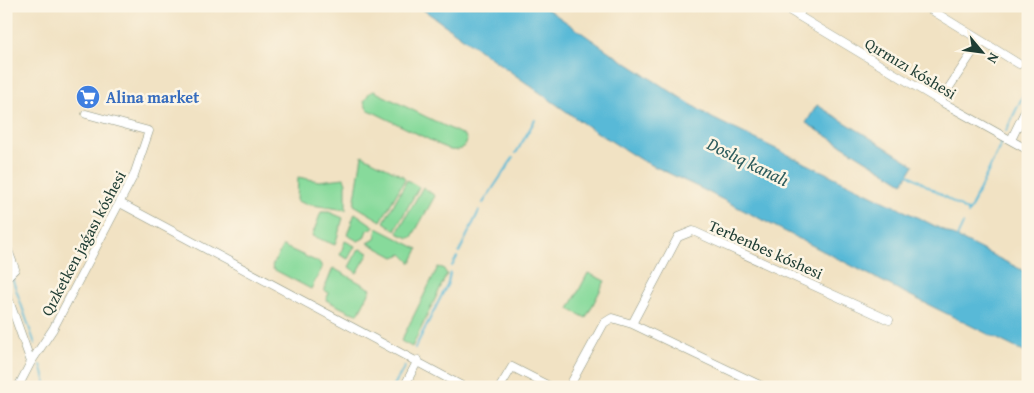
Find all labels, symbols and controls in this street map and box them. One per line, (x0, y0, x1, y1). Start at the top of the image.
north arrow (956, 28, 1006, 78)
street label: Qırmızı kóshesi (861, 31, 962, 105)
text: N (982, 49, 1004, 68)
supermarket icon: Alina market (75, 84, 101, 110)
place label: Alina market (106, 85, 199, 109)
water label: Doslıq kanalı (702, 130, 794, 193)
street label: Qızketken jaǵası kóshesi (34, 166, 132, 320)
street label: Terbenbes kóshesi (705, 213, 827, 285)

